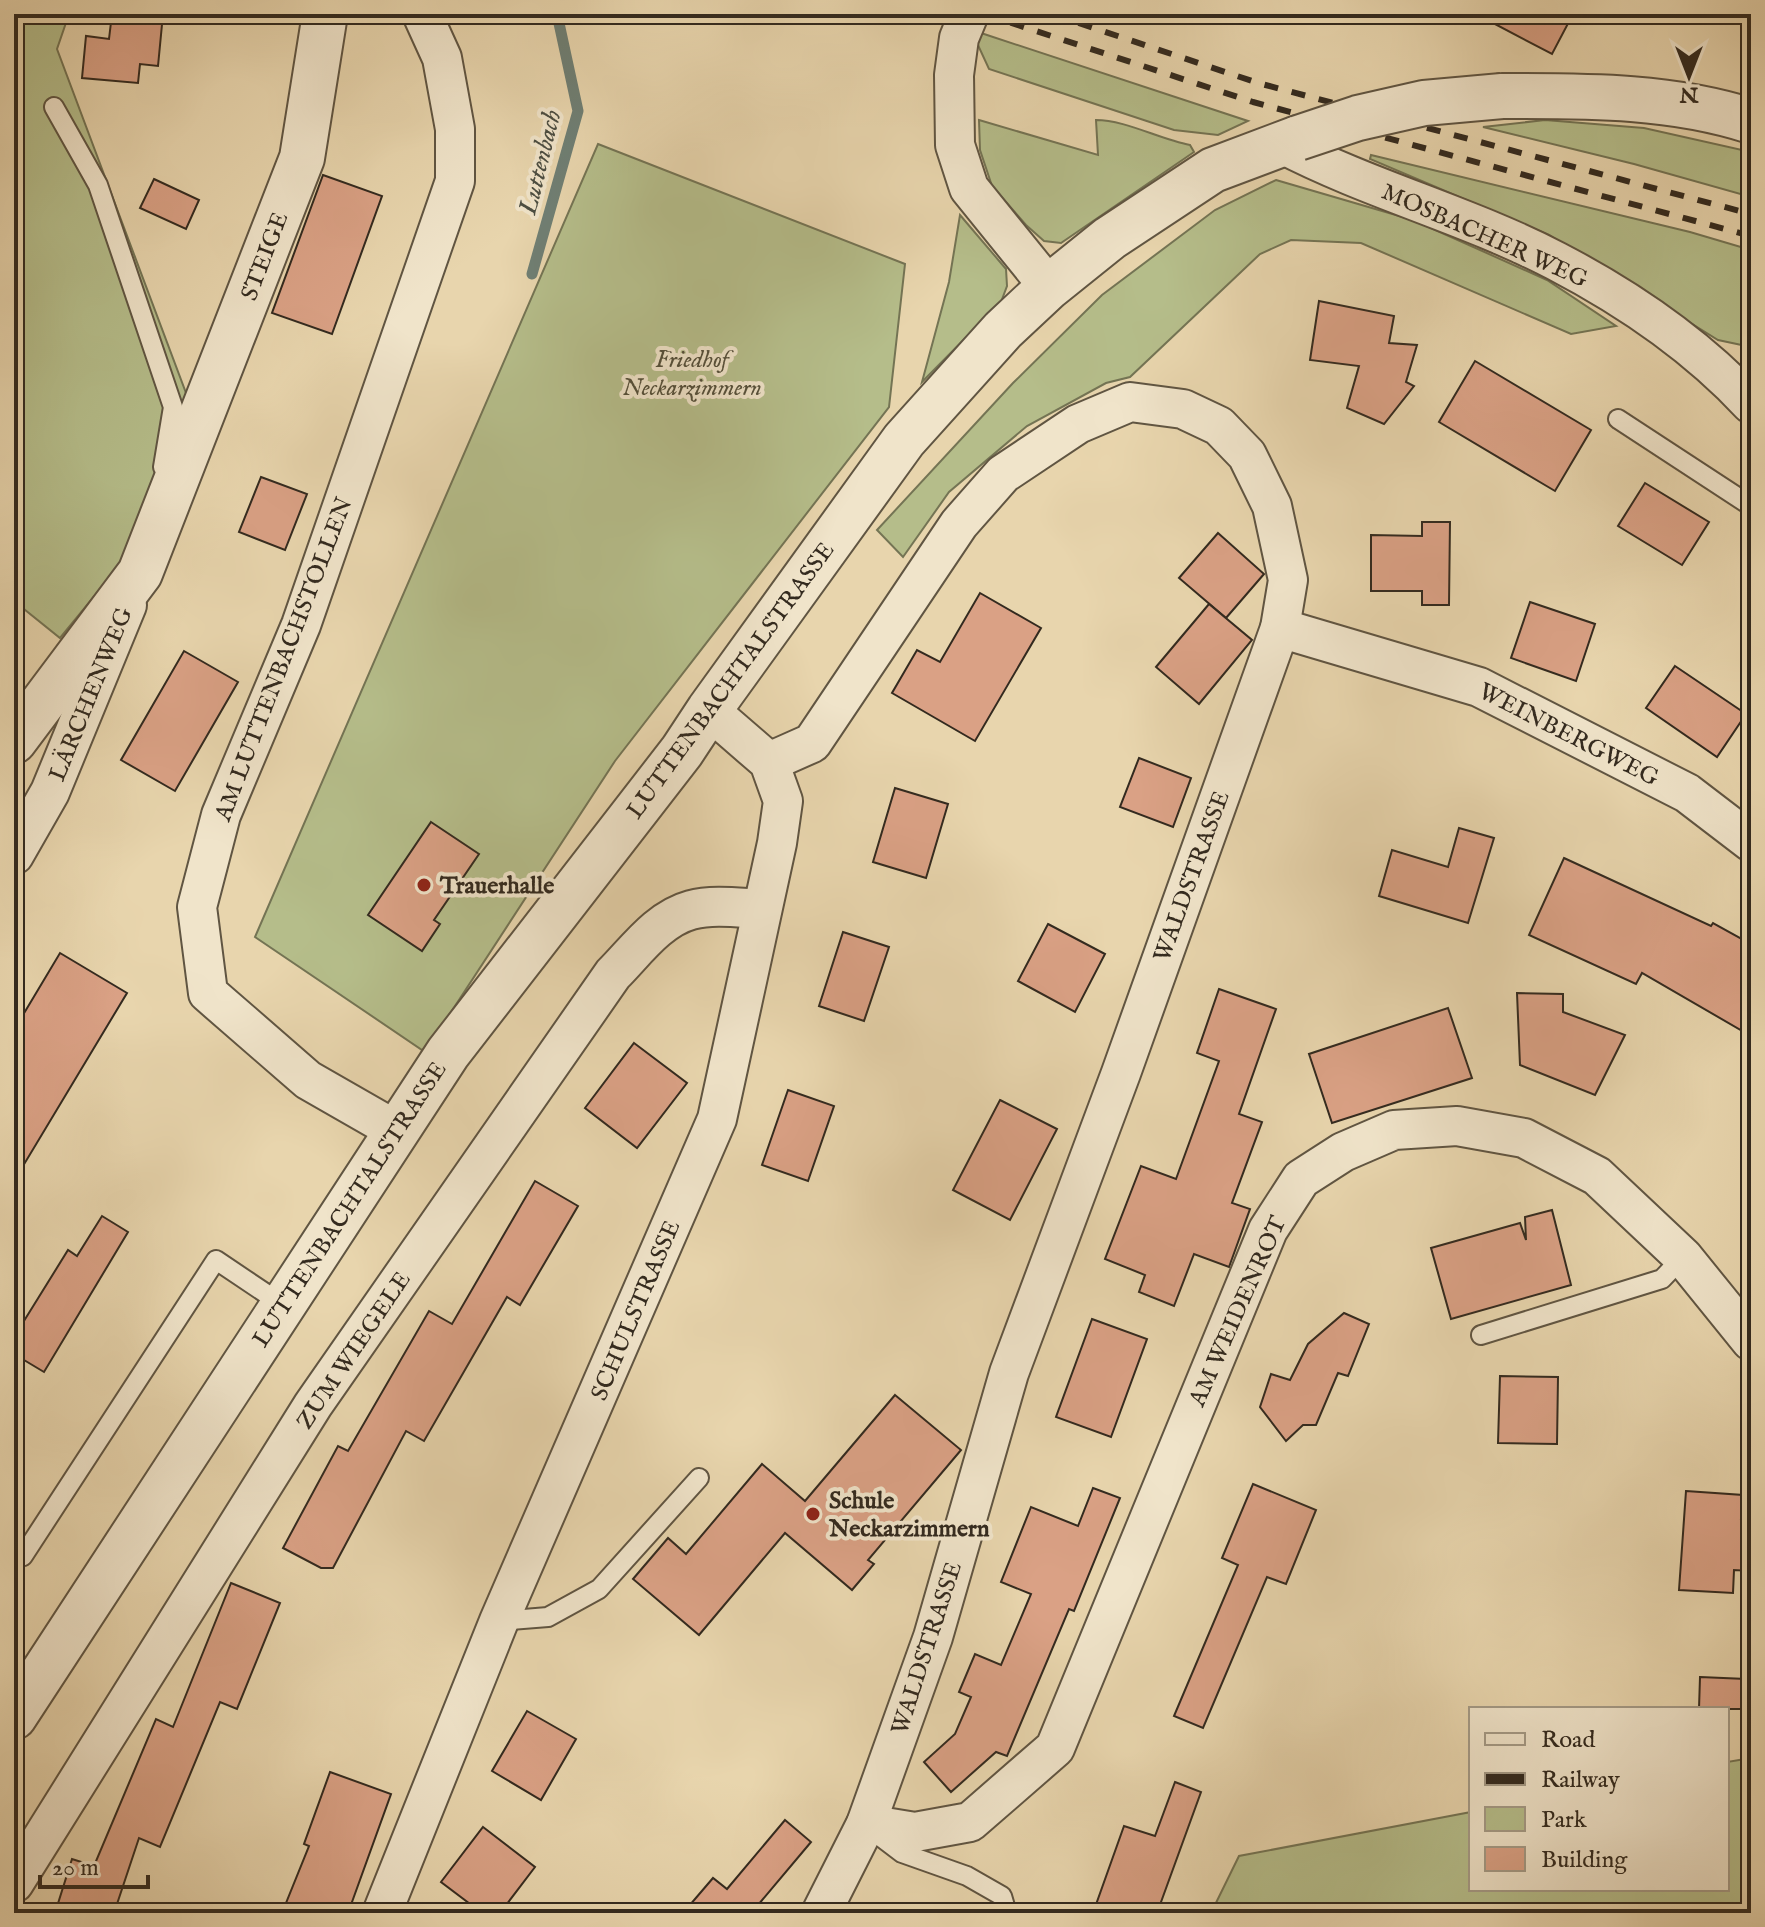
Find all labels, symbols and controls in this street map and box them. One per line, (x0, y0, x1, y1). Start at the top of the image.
north arrow (1649, 36, 1729, 116)
text: N (1679, 80, 1700, 108)
water label: Luttenbach (511, 106, 569, 219)
street label: MOSBACHER WEG (1376, 177, 1592, 296)
street label: STEIGE (234, 208, 296, 305)
park label: Friedhof Neckarzimmern (622, 345, 762, 404)
street label: AM LUTTENBACHSTOLLEN (208, 493, 361, 827)
street label: LUTTENBACHTALSTRASSE (620, 536, 842, 825)
street label: LÄRCHENWEG (42, 603, 140, 786)
street label: WEINBERGWEG (1473, 677, 1664, 794)
street label: WALDSTRASSE (1147, 787, 1238, 966)
place label: Trauerhalle (439, 871, 554, 902)
marker: Trauerhalle (415, 876, 433, 894)
street label: LUTTENBACHTALSTRASSE (246, 1056, 454, 1354)
street label: AM WEIDENROT (1182, 1211, 1295, 1413)
street label: SCHULSTRASSE (584, 1216, 688, 1405)
street label: ZUM WIEGELE (290, 1266, 419, 1436)
place label: Schule Neckarzimmern (828, 1486, 990, 1545)
marker: Schule Neckarzimmern (804, 1505, 822, 1523)
street label: WALDSTRASSE (885, 1558, 970, 1739)
legend (1469, 1707, 1729, 1891)
text: Road (1541, 1725, 1595, 1756)
text: Railway (1541, 1765, 1620, 1796)
text: Park (1541, 1805, 1587, 1836)
scale bar (40, 1839, 148, 1889)
text: Building (1541, 1845, 1628, 1876)
text: 20 m (52, 1853, 99, 1884)

